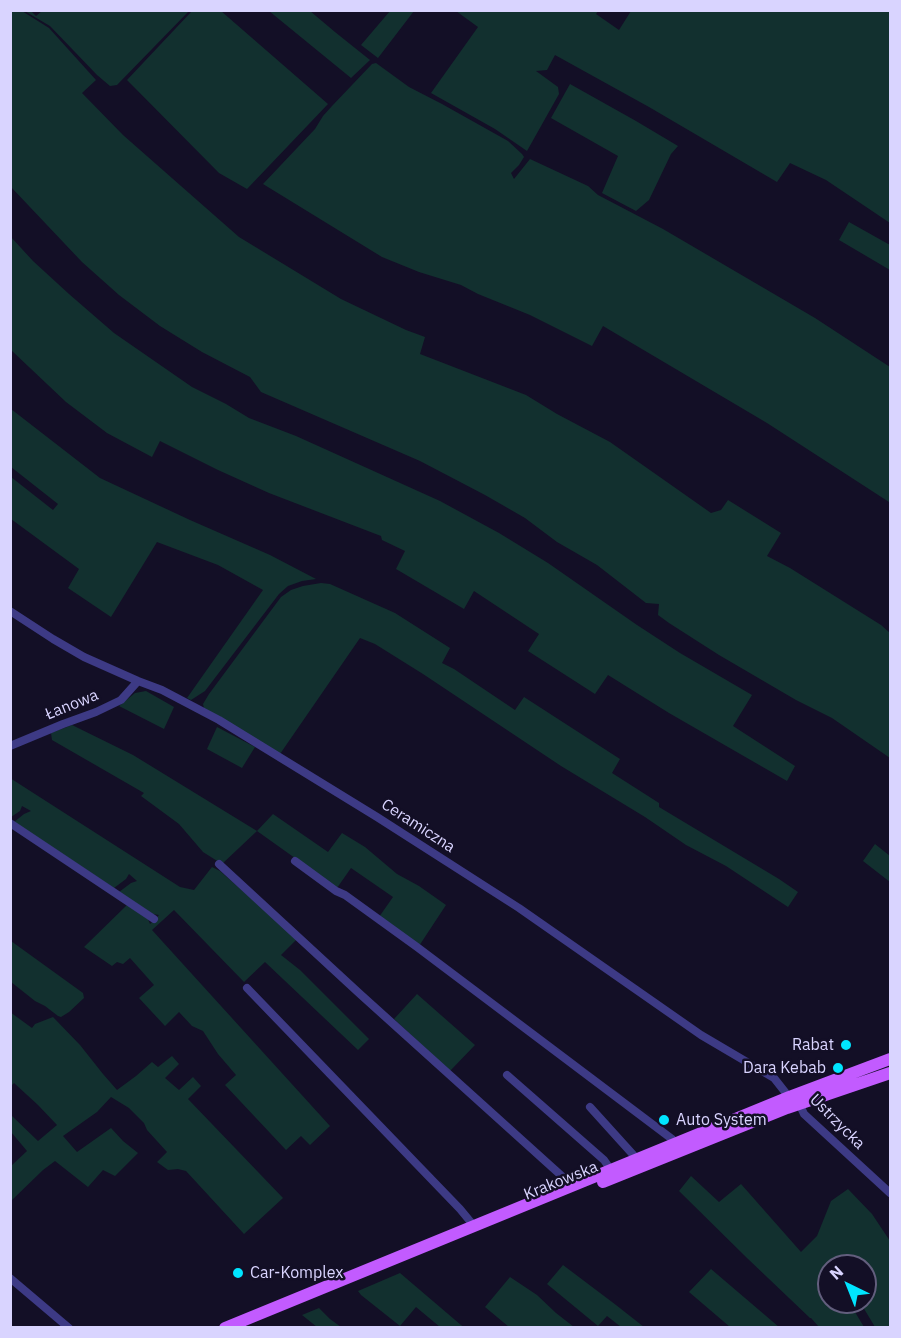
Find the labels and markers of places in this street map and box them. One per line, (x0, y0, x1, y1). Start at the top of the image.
place label: Rabat (792, 1035, 834, 1055)
marker: Rabat (839, 1038, 853, 1052)
place label: Dara Kebab (743, 1058, 826, 1078)
marker: Dara Kebab (831, 1061, 845, 1075)
place label: Auto System (676, 1110, 767, 1130)
marker: Auto System (657, 1113, 671, 1127)
place label: Car-Komplex (250, 1263, 343, 1283)
marker: Car-Komplex (231, 1266, 245, 1280)

